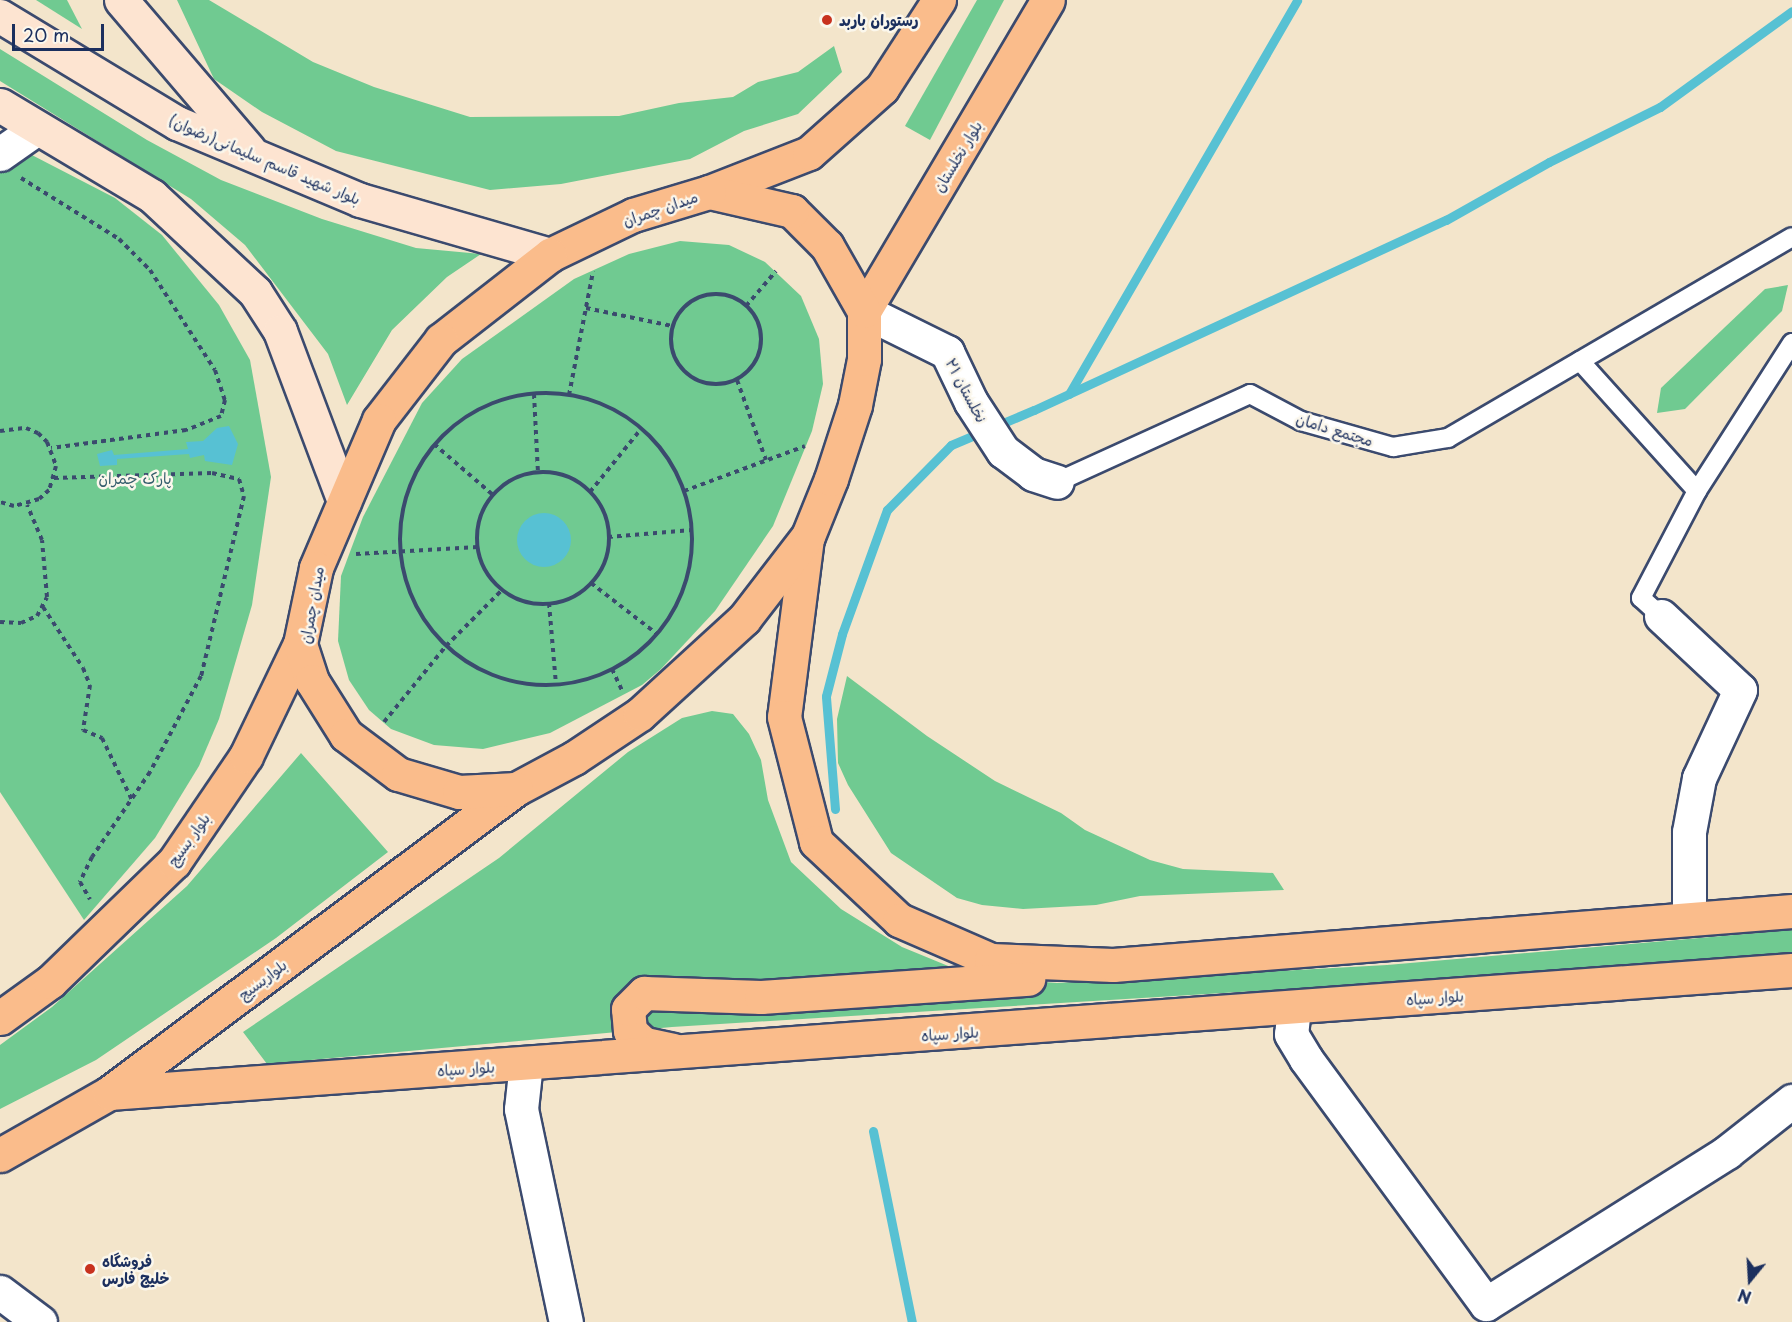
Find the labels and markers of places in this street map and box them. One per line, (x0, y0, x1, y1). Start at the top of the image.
place label: رستوران باربد (839, 11, 919, 29)
marker: رستوران باربد (820, 13, 834, 27)
place label: فروشگاه خلیج فارس (102, 1251, 169, 1286)
marker: فروشگاه خلیج فارس (83, 1262, 97, 1276)

